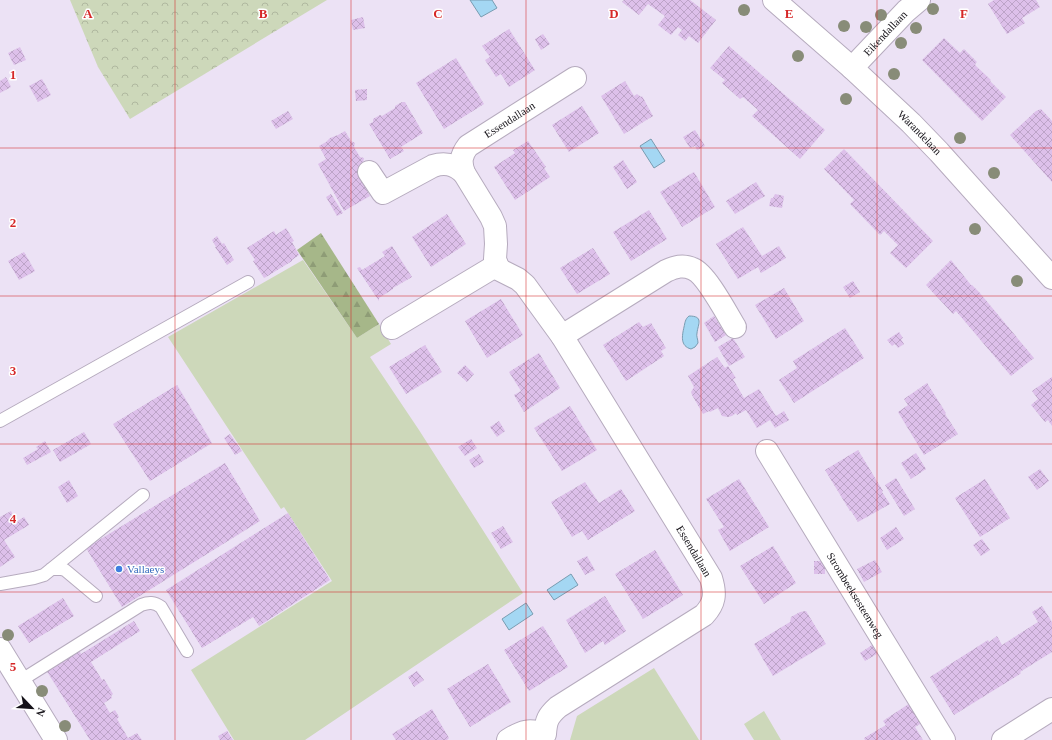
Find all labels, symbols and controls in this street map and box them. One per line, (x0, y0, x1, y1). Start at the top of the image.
text: A (83, 6, 93, 21)
text: B (259, 6, 268, 21)
text: C (433, 6, 443, 21)
text: D (609, 6, 619, 21)
text: E (785, 6, 793, 21)
text: F (960, 6, 968, 21)
street label: Eikendallaan (861, 8, 909, 58)
text: 1 (10, 67, 16, 82)
street label: Essendallaan (482, 99, 537, 140)
street label: Warandelaan (895, 108, 944, 157)
text: 2 (10, 215, 16, 230)
text: 3 (10, 363, 17, 378)
text: 4 (10, 511, 17, 526)
street label: Essendallaan (674, 523, 714, 579)
street label: Strombeeksesteenweg (825, 550, 886, 640)
place label: Vallaeys (127, 563, 164, 575)
marker: Vallaeys (114, 564, 124, 574)
text: 5 (10, 659, 17, 674)
north arrow (12, 688, 52, 728)
text: N (34, 706, 48, 718)

